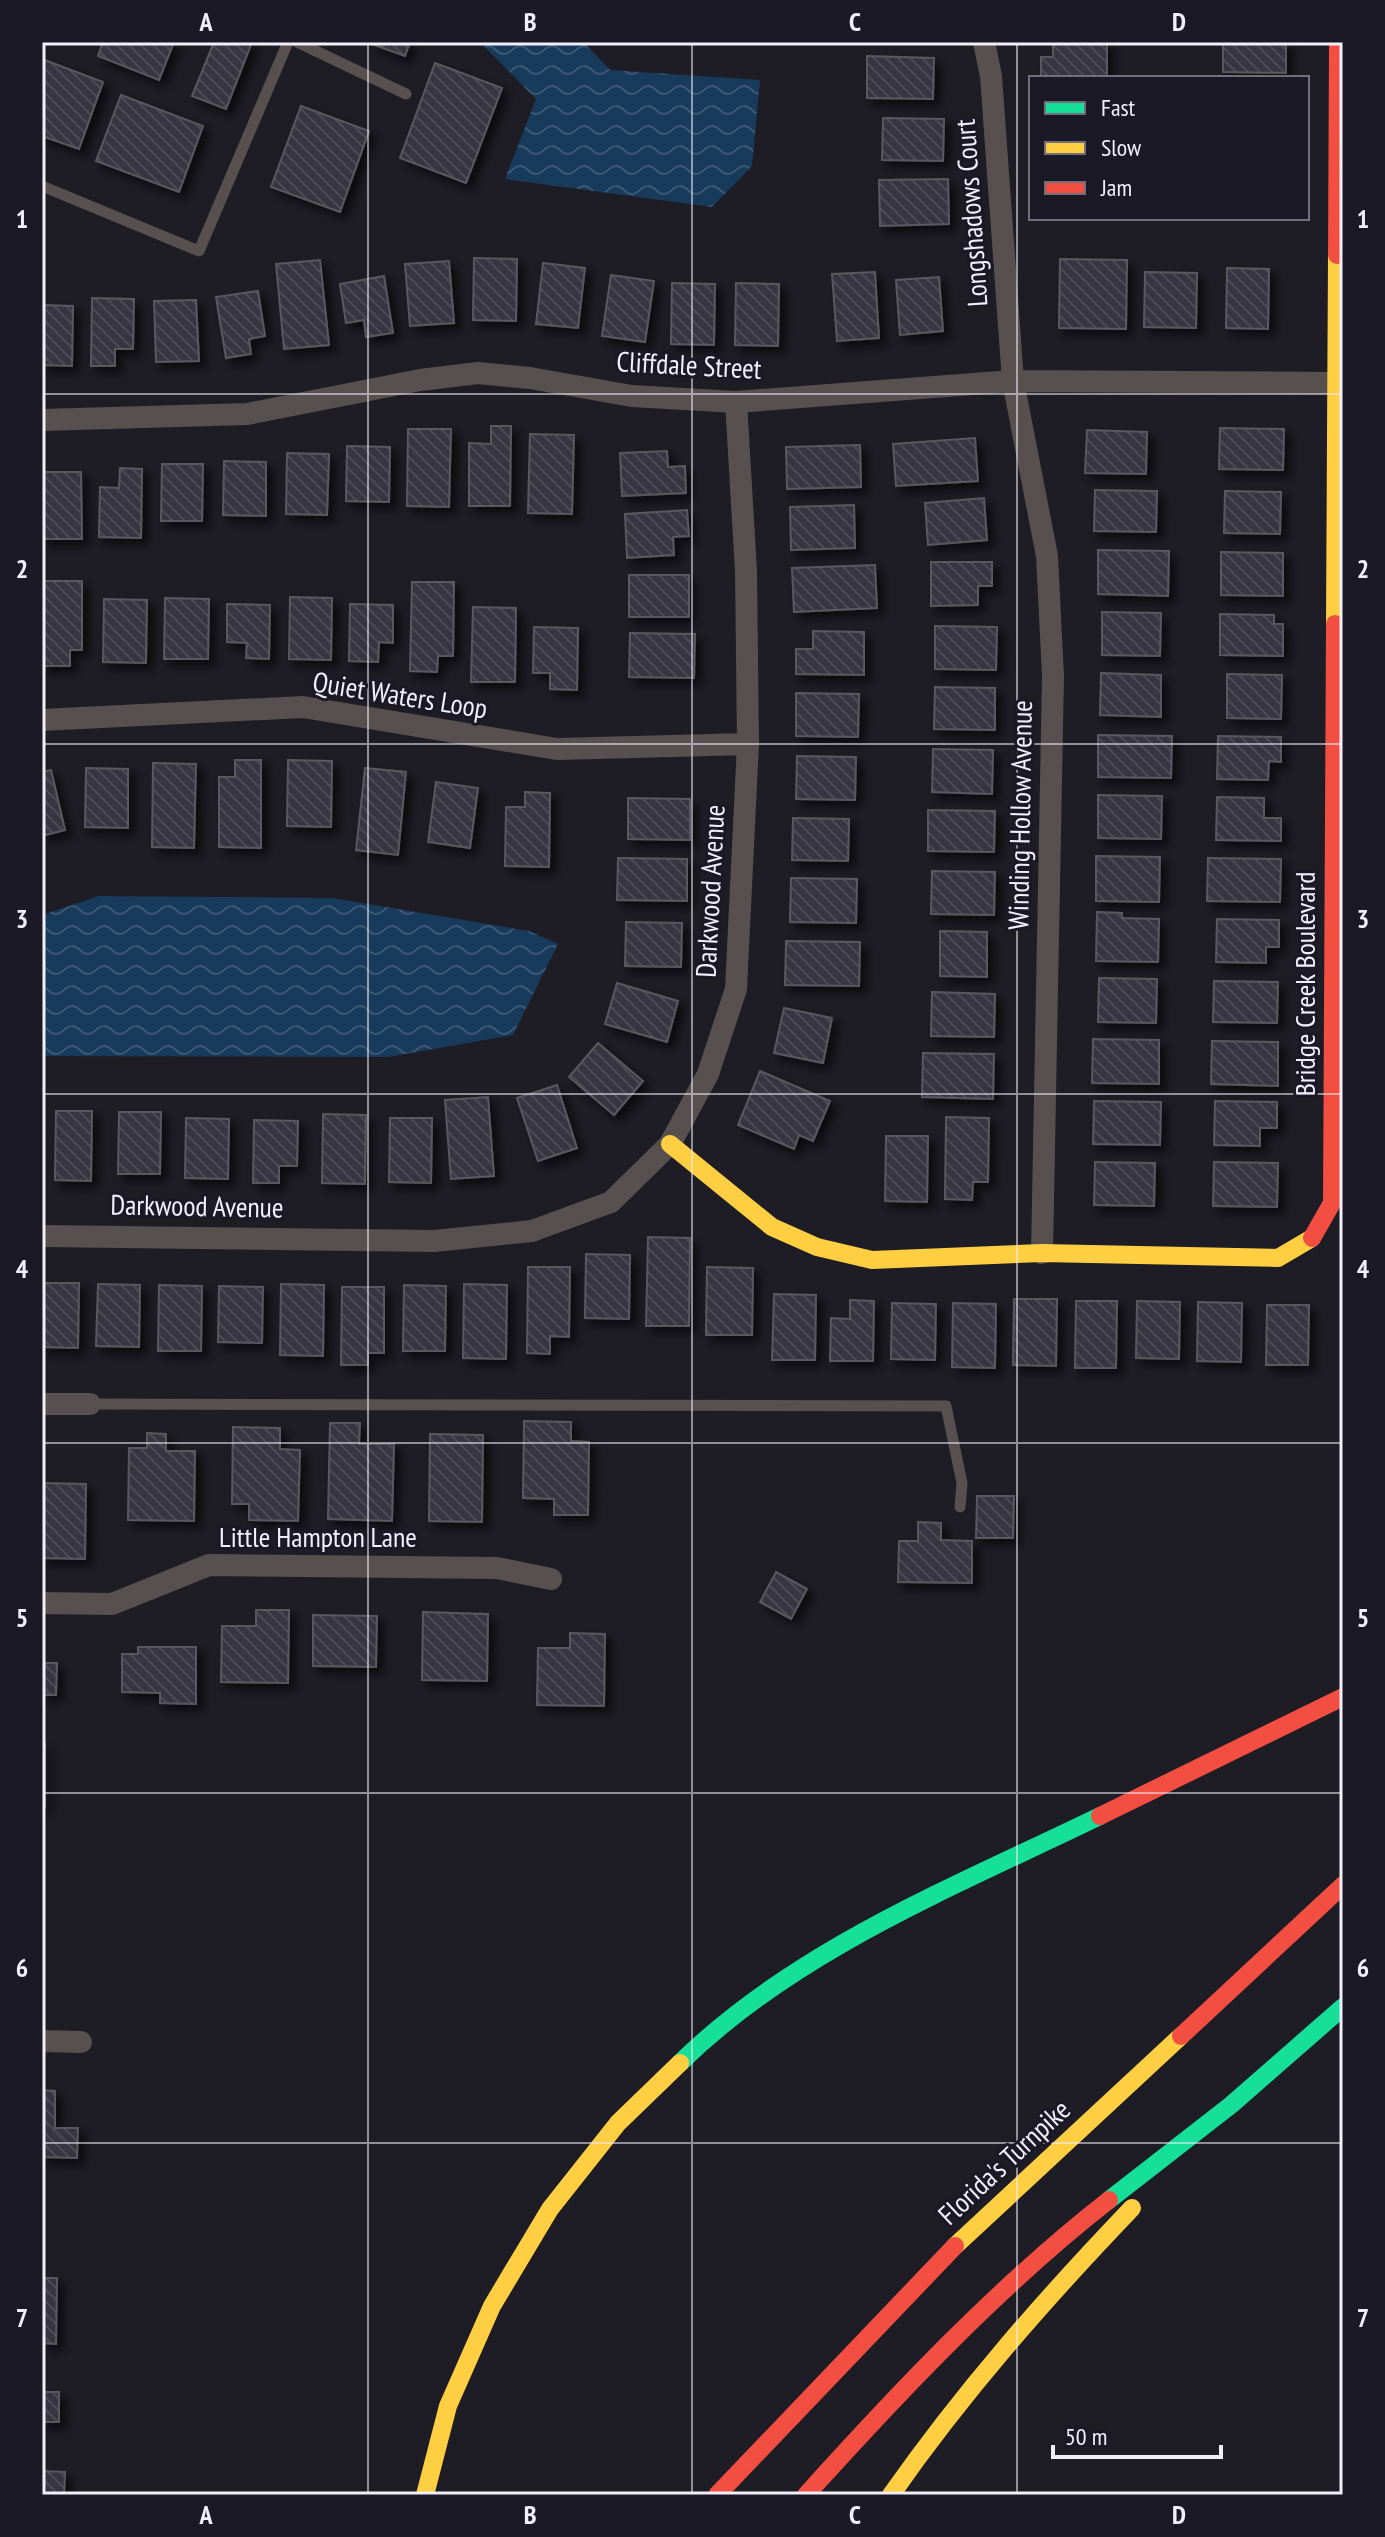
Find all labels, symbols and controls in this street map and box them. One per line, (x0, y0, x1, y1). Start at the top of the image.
text: A (198, 5, 213, 38)
text: B (524, 5, 537, 38)
text: C (849, 5, 861, 38)
text: D (1172, 5, 1186, 38)
legend (1029, 76, 1309, 220)
text: Fast (1101, 92, 1136, 123)
street label: Longshadows Court (945, 118, 996, 308)
text: Slow (1101, 132, 1142, 163)
text: Jam (1100, 172, 1132, 203)
text: 1 (16, 202, 28, 235)
text: 1 (1357, 202, 1369, 235)
street label: Cliffdale Street (616, 342, 763, 387)
text: 2 (16, 552, 28, 585)
text: 2 (1357, 552, 1369, 585)
street label: Quiet Waters Loop (310, 662, 490, 727)
street label: Winding Hollow Avenue (999, 700, 1040, 930)
street label: Darkwood Avenue (686, 804, 733, 978)
street label: Bridge Creek Boulevard (1286, 872, 1323, 1096)
text: 3 (16, 902, 28, 935)
text: 3 (1357, 902, 1369, 935)
street label: Darkwood Avenue (110, 1185, 284, 1226)
text: 4 (16, 1252, 29, 1285)
text: 4 (1357, 1252, 1370, 1285)
street label: Little Hampton Lane (219, 1518, 417, 1555)
text: 5 (16, 1601, 28, 1634)
text: 5 (1357, 1601, 1369, 1634)
text: 6 (16, 1951, 28, 1984)
text: 6 (1357, 1951, 1369, 1984)
street label: Florida's Turnpike (930, 2091, 1078, 2232)
text: 7 (16, 2301, 28, 2334)
text: 7 (1357, 2301, 1369, 2334)
scale bar (1053, 2409, 1221, 2459)
text: 50 m (1065, 2421, 1107, 2452)
text: A (198, 2498, 213, 2531)
text: B (524, 2498, 537, 2531)
text: C (849, 2498, 861, 2531)
text: D (1172, 2498, 1186, 2531)

